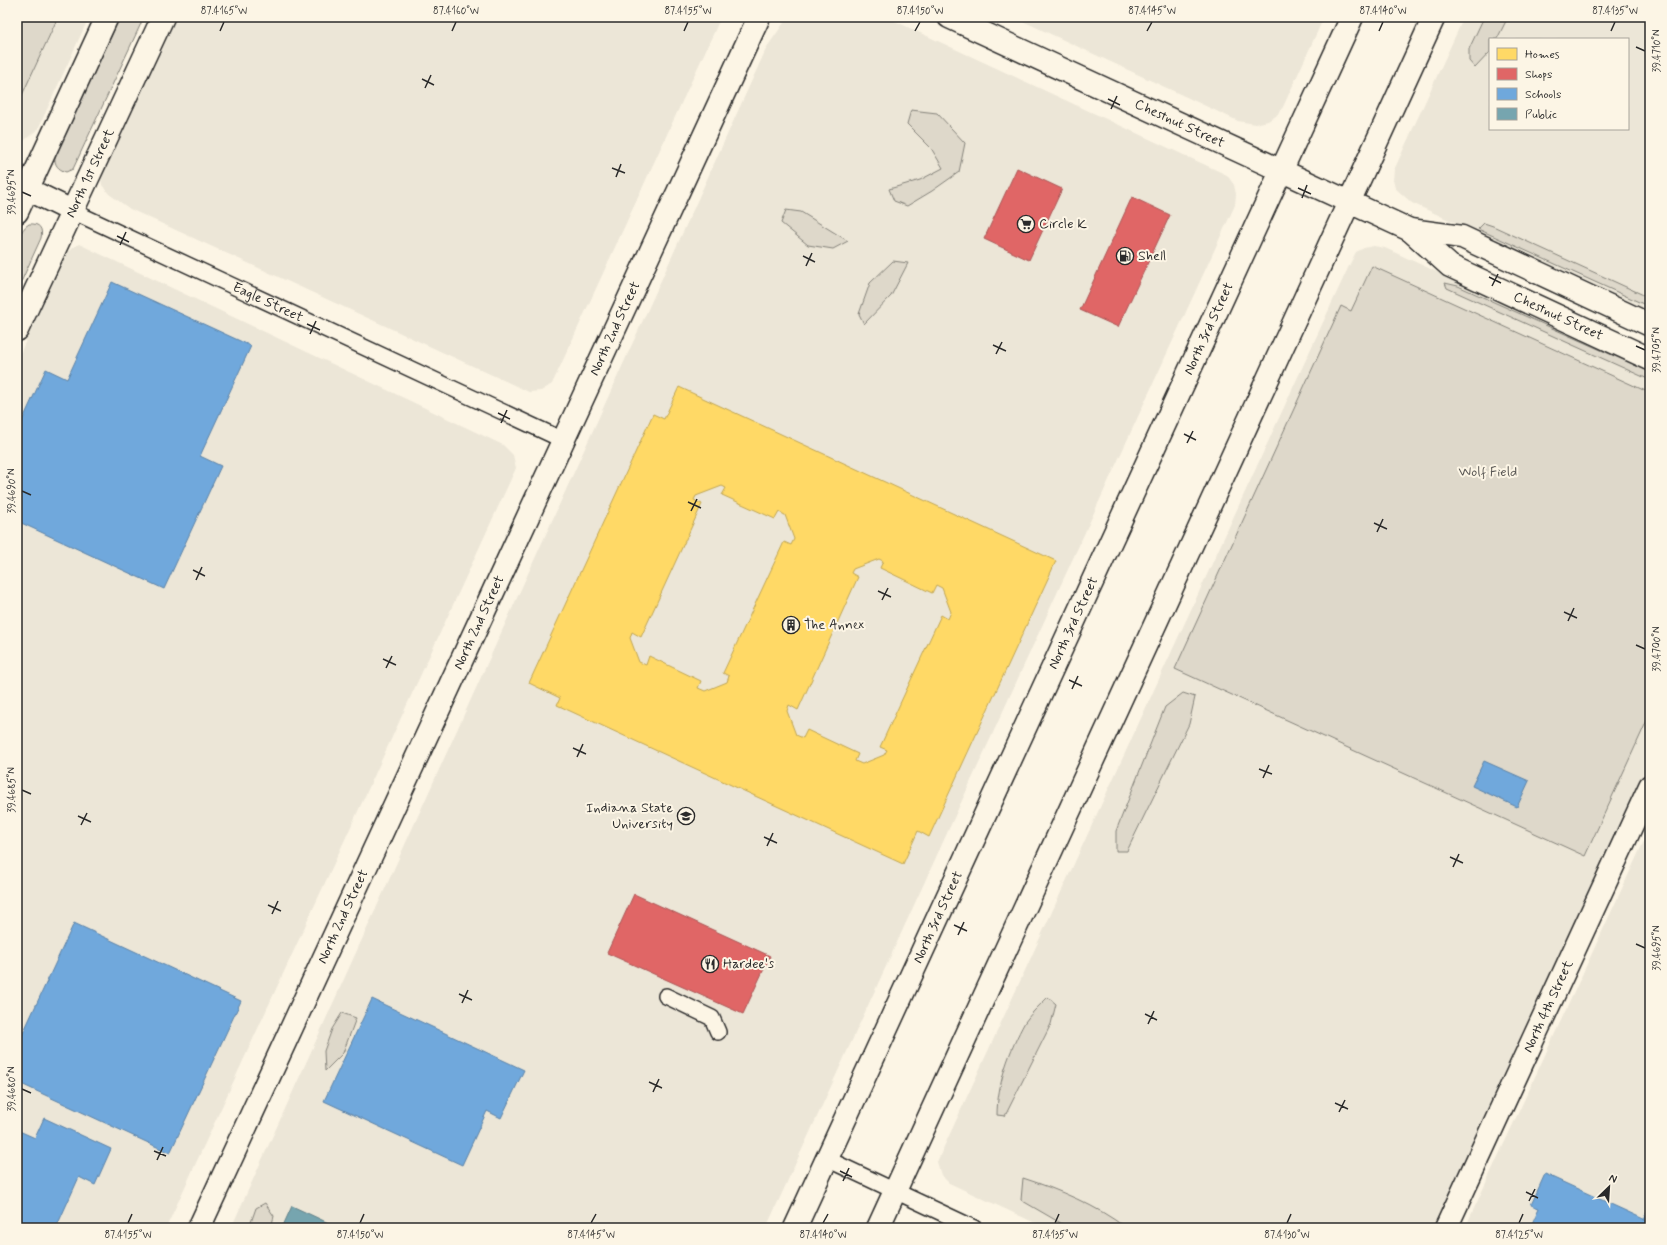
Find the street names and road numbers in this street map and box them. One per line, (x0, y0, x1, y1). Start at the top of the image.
street label: Chestnut Street (1132, 95, 1228, 152)
street label: North 1st Street (62, 125, 119, 221)
street label: Eagle Street (230, 278, 306, 327)
street label: North 2nd Street (585, 278, 645, 379)
street label: North 3rd Street (1180, 279, 1238, 378)
street label: Chestnut Street (1510, 288, 1606, 345)
street label: North 2nd Street (449, 572, 509, 673)
street label: North 3rd Street (1044, 573, 1103, 672)
street label: North 2nd Street (313, 866, 373, 967)
street label: North 3rd Street (909, 868, 967, 966)
street label: North 4th Street (1519, 957, 1578, 1056)

